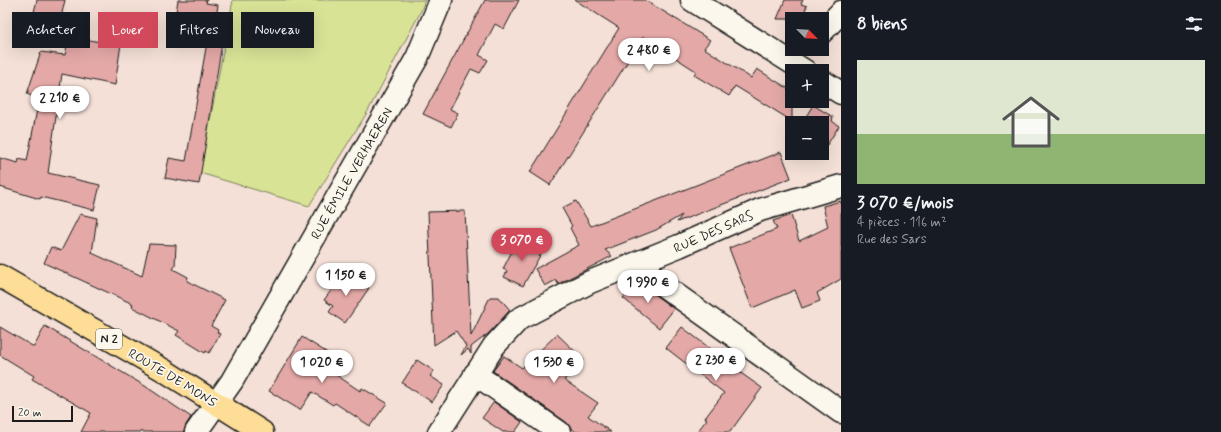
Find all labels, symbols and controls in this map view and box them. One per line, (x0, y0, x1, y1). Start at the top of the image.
chip: Acheter (12, 12, 90, 48)
chip: Louer (98, 12, 158, 48)
chip: Filtres (166, 12, 233, 48)
chip: Nouveau (241, 12, 314, 48)
north arrow (785, 12, 829, 56)
map controls (785, 12, 829, 160)
text: 8 biens (857, 13, 907, 35)
icon: filters (1183, 13, 1205, 35)
pin: 2 480 € (612, 38, 686, 72)
text: 2 480 € (627, 42, 671, 59)
button: + (785, 64, 829, 108)
pin: 2 210 € (23, 86, 97, 120)
icon: home (995, 86, 1067, 158)
text: 2 210 € (39, 90, 81, 107)
street label: RUE ÉMILE VERHAEREN (307, 104, 397, 243)
button: − (785, 116, 829, 160)
text: 3 070 €/mois (857, 192, 954, 214)
street label: RUE DES SARS (671, 207, 756, 257)
text: 4 pièces · 116 m² (857, 214, 947, 231)
pin: 3 070 € (485, 228, 559, 262)
text: Rue des Sars (857, 231, 927, 248)
text: 3 070 € (500, 232, 544, 249)
pin: 1 150 € (309, 263, 383, 297)
text: 1 150 € (325, 267, 367, 284)
pin: 1 990 € (611, 270, 685, 304)
text: 1 990 € (626, 274, 670, 291)
road number: N 2 (96, 329, 122, 349)
street label: ROUTE DE MONS (125, 345, 220, 412)
pin: 2 230 € (679, 348, 753, 382)
pin: 1 020 € (285, 350, 359, 384)
pin: 1 530 € (517, 350, 591, 384)
text: 2 230 € (695, 352, 737, 369)
text: 1 020 € (300, 354, 344, 371)
text: 1 530 € (534, 354, 574, 371)
scale bar (12, 404, 73, 423)
text: 20 m (18, 406, 41, 420)

